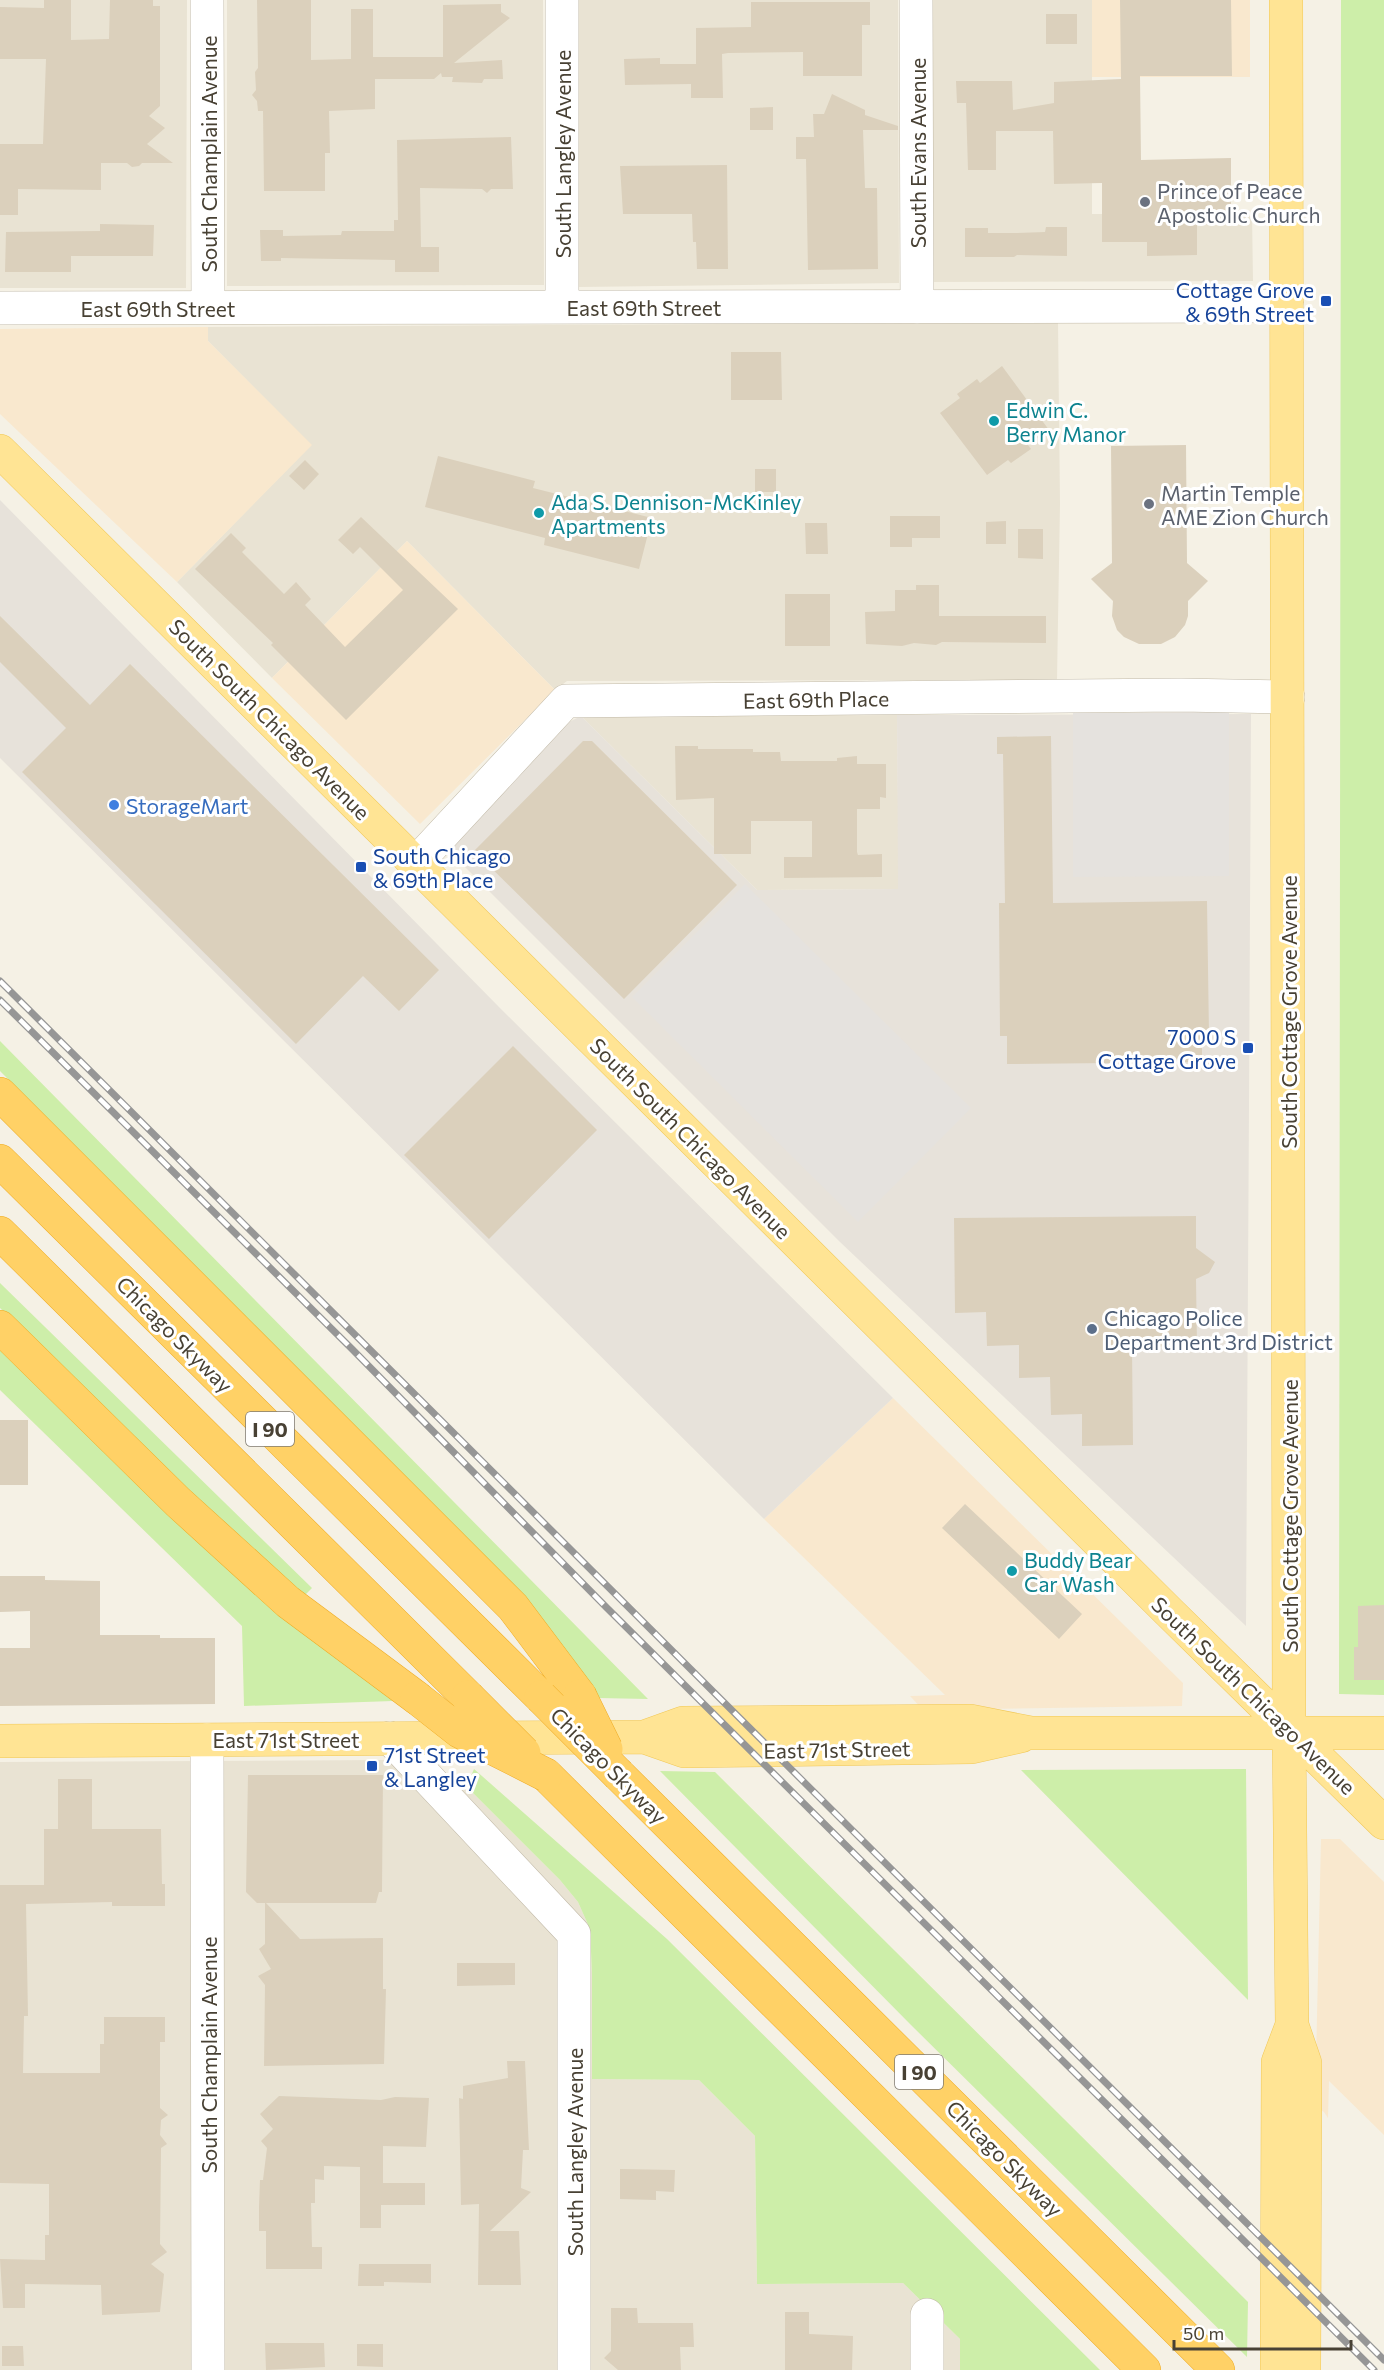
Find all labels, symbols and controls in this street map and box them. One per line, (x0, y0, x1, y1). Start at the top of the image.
street label: South Champlain Avenue (196, 35, 221, 273)
street label: South Langley Avenue (550, 50, 575, 258)
street label: South Evans Avenue (905, 58, 930, 248)
place label: Prince of Peace Apostolic Church (1157, 178, 1320, 227)
marker: Prince of Peace Apostolic Church (1138, 195, 1152, 209)
place label: Cottage Grove & 69th Street (1176, 277, 1314, 326)
marker: Cottage Grove & 69th Street (1319, 294, 1333, 308)
street label: East 69th Street (567, 295, 721, 320)
street label: East 69th Street (81, 296, 235, 321)
place label: Edwin C. Berry Manor (1006, 397, 1126, 446)
marker: Edwin C. Berry Manor (987, 414, 1001, 428)
place label: Martin Temple AME Zion Church (1161, 480, 1329, 529)
place label: Ada S. Dennison-McKinley Apartments (551, 489, 801, 538)
marker: Martin Temple AME Zion Church (1142, 497, 1156, 511)
marker: Ada S. Dennison-McKinley Apartments (532, 506, 546, 520)
street label: South South Chicago Avenue (164, 613, 376, 825)
street label: East 69th Place (743, 685, 889, 713)
place label: StorageMart (126, 793, 248, 818)
marker: StorageMart (107, 798, 121, 812)
place label: South Chicago & 69th Place (373, 843, 511, 892)
marker: South Chicago & 69th Place (354, 860, 368, 874)
street label: South Cottage Grove Avenue (1276, 875, 1301, 1149)
place label: 7000 S Cottage Grove (1098, 1024, 1236, 1073)
street label: South South Chicago Avenue (585, 1032, 797, 1244)
marker: 7000 S Cottage Grove (1241, 1041, 1255, 1055)
street label: Chicago Skyway (112, 1271, 238, 1397)
place label: Chicago Police Department 3rd District (1104, 1305, 1333, 1354)
marker: Chicago Police Department 3rd District (1085, 1322, 1099, 1336)
street label: South Cottage Grove Avenue (1277, 1379, 1302, 1653)
road number: I 90 (246, 1412, 294, 1446)
place label: Buddy Bear Car Wash (1024, 1547, 1132, 1596)
marker: Buddy Bear Car Wash (1005, 1564, 1019, 1578)
street label: South South Chicago Avenue (1147, 1591, 1361, 1799)
street label: Chicago Skyway (546, 1702, 672, 1828)
street label: East 71st Street (212, 1727, 360, 1752)
street label: East 71st Street (763, 1735, 911, 1763)
place label: 71st Street & Langley (384, 1742, 486, 1791)
marker: 71st Street & Langley (365, 1759, 379, 1773)
street label: South Champlain Avenue (196, 1936, 221, 2174)
street label: South Langley Avenue (562, 2048, 587, 2256)
road number: I 90 (895, 2055, 943, 2089)
street label: Chicago Skyway (942, 2095, 1068, 2221)
scale bar (1174, 2313, 1351, 2351)
text: 50 m (1183, 2322, 1224, 2344)

